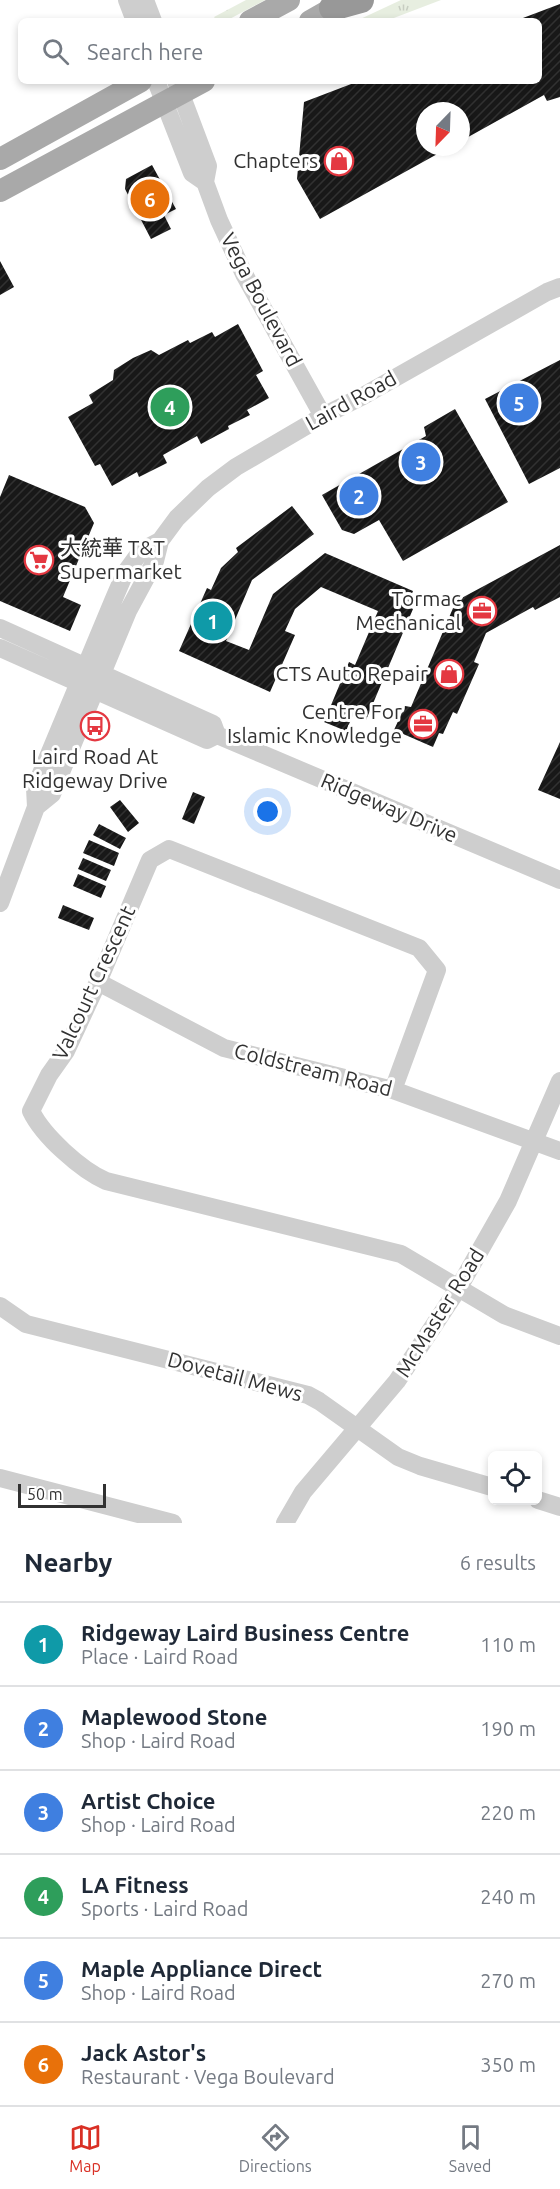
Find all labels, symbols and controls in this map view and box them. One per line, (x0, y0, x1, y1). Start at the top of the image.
search box (18, 18, 542, 84)
icon: search (39, 35, 72, 68)
text: Search here (87, 39, 203, 64)
north arrow (416, 102, 470, 156)
shop icon: Chapters (323, 145, 355, 177)
place label: Chapters (233, 148, 318, 172)
pin: 6 (130, 176, 170, 222)
street label: Vega Boulevard (217, 229, 307, 370)
street label: Laird Road (301, 365, 400, 435)
pin: 5 (500, 380, 538, 426)
pin: 4 (150, 384, 190, 430)
pin: 3 (402, 440, 440, 484)
pin: 2 (340, 474, 378, 518)
place label: 大統華 T&T Supermarket (60, 535, 182, 583)
supermarket icon: 大統華 T&T Supermarket (23, 544, 55, 576)
place label: Tormac Mechanical (356, 586, 461, 634)
office icon: Tormac Mechanical (466, 595, 498, 627)
pin: 1 (194, 598, 232, 644)
shop icon: CTS Auto Repair (433, 658, 465, 690)
place label: CTS Auto Repair (276, 661, 428, 685)
place label: Centre For Islamic Knowledge (227, 699, 402, 747)
office icon: Centre For Islamic Knowledge (407, 708, 439, 740)
bus stop icon: Laird Road At Ridgeway Drive (79, 710, 111, 742)
place label: Laird Road At Ridgeway Drive (22, 744, 168, 792)
street label: Ridgeway Drive (318, 768, 461, 847)
your location (253, 797, 282, 826)
street label: Valcourt Crescent (47, 902, 139, 1063)
street label: Coldstream Road (232, 1038, 395, 1100)
street label: McMaster Road (390, 1244, 488, 1381)
street label: Dovetail Mews (165, 1347, 305, 1406)
map controls (488, 1451, 542, 1505)
button: locate (488, 1451, 542, 1505)
scale bar (18, 1481, 106, 1508)
text: 50 m (27, 1485, 63, 1503)
text: Nearby (24, 1548, 112, 1577)
text: 6 results (460, 1551, 536, 1574)
text: Ridgeway Laird Business Centre (81, 1620, 410, 1645)
text: 1 (38, 1633, 49, 1656)
text: 110 m (480, 1633, 536, 1656)
text: Place · Laird Road (81, 1645, 238, 1668)
text: Maplewood Stone (81, 1704, 267, 1729)
text: 2 (38, 1717, 49, 1740)
text: 190 m (480, 1717, 536, 1740)
text: Shop · Laird Road (81, 1729, 236, 1752)
text: Artist Choice (81, 1788, 216, 1813)
text: 3 (38, 1801, 49, 1824)
text: 220 m (480, 1801, 536, 1824)
text: Shop · Laird Road (81, 1813, 236, 1836)
text: LA Fitness (81, 1872, 189, 1897)
text: 4 (38, 1885, 49, 1908)
text: 240 m (480, 1885, 536, 1908)
text: Sports · Laird Road (81, 1897, 248, 1920)
text: Maple Appliance Direct (81, 1956, 322, 1981)
text: 5 (38, 1969, 49, 1992)
text: 270 m (480, 1969, 536, 1992)
text: Shop · Laird Road (81, 1981, 236, 2004)
text: Jack Astor's (81, 2040, 206, 2065)
text: 6 (38, 2053, 49, 2076)
text: 350 m (480, 2053, 536, 2076)
text: Restaurant · Vega Boulevard (81, 2065, 335, 2088)
tab: Map (69, 2121, 102, 2175)
tab: Directions (239, 2121, 312, 2175)
tab: Saved (449, 2121, 491, 2175)

